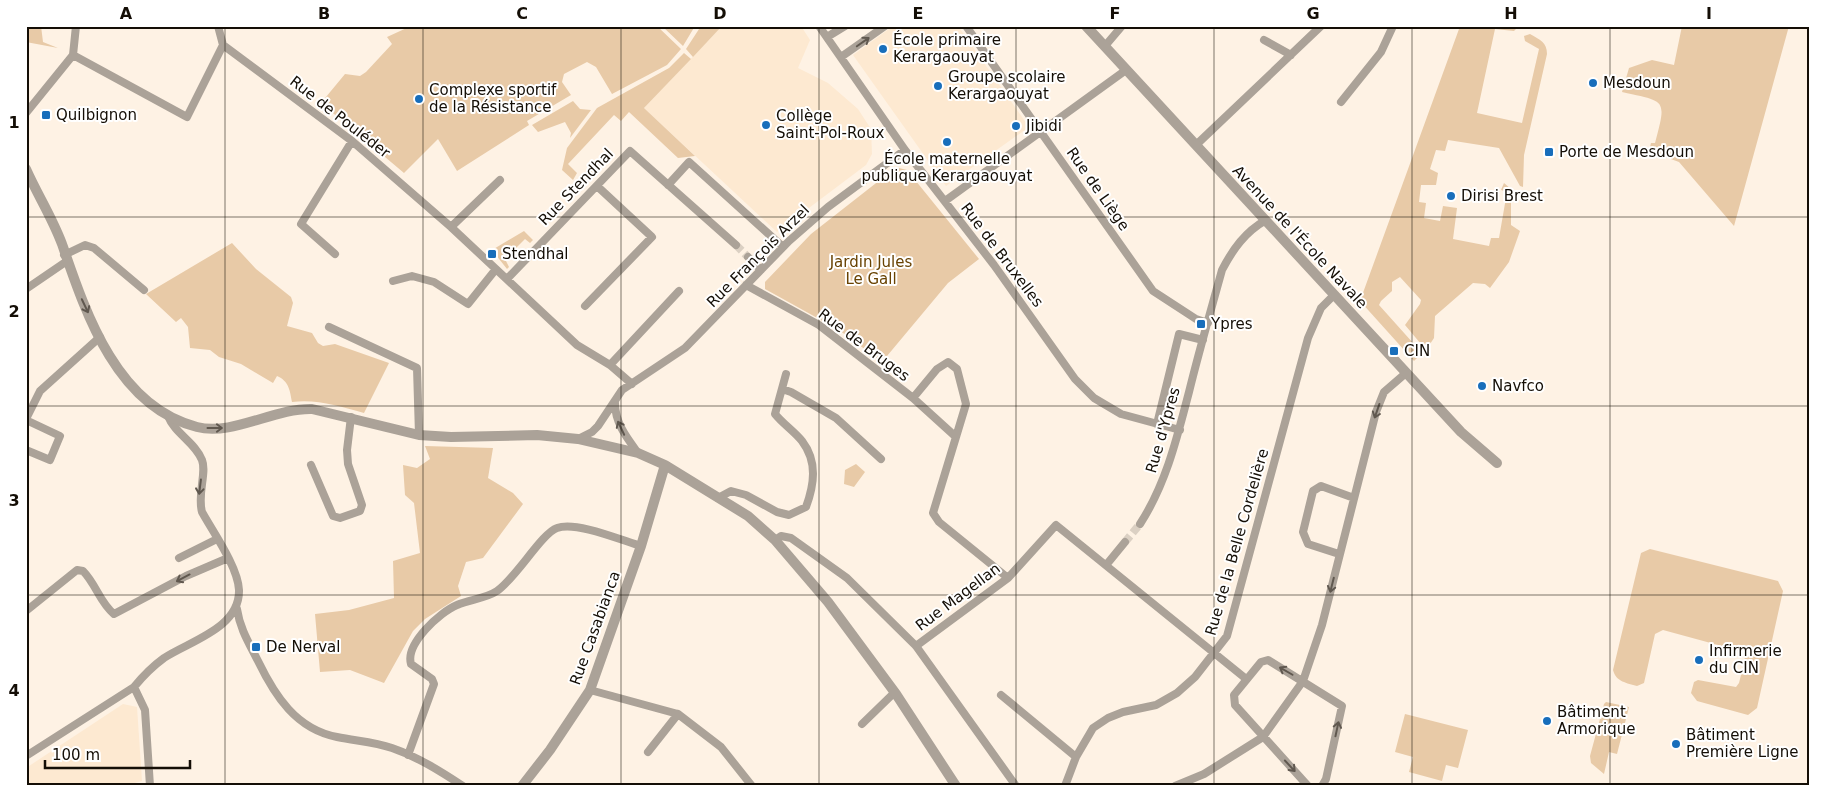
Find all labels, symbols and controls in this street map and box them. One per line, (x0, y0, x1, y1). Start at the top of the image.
text: A (120, 4, 133, 23)
text: B (318, 4, 330, 23)
text: C (516, 4, 528, 23)
text: D (713, 4, 727, 23)
text: E (913, 4, 923, 23)
text: F (1110, 4, 1120, 23)
text: G (1306, 4, 1320, 23)
text: H (1504, 4, 1518, 23)
text: I (1706, 4, 1712, 23)
place label: École primaire Kerargaouyat (893, 30, 1001, 66)
one-way arrow (856, 37, 870, 47)
marker: École primaire Kerargaouyat (877, 43, 889, 55)
place label: Groupe scolaire Kerargaouyat (948, 68, 1066, 103)
street label: Rue de Pouléder (286, 72, 394, 162)
place label: Mesdoun (1603, 74, 1671, 92)
marker: Mesdoun (1587, 77, 1599, 89)
marker: Groupe scolaire Kerargaouyat (932, 80, 944, 92)
place label: Complexe sportif de la Résistance (429, 81, 557, 116)
marker: Complexe sportif de la Résistance (413, 93, 425, 105)
place label: Quilbignon (56, 106, 137, 124)
place label: Collège Saint-Pol-Roux (776, 107, 884, 142)
marker: Quilbignon (40, 109, 52, 121)
text: 1 (8, 113, 20, 132)
place label: Jibidi (1025, 117, 1062, 135)
marker: Collège Saint-Pol-Roux (760, 119, 772, 131)
marker: Jibidi (1010, 120, 1022, 132)
marker: École maternelle publique Kerargaouyat (941, 136, 953, 148)
place label: Porte de Mesdoun (1559, 143, 1694, 161)
street label: Rue de Liège (1063, 144, 1133, 234)
street label: Rue Stendhal (535, 145, 617, 229)
marker: Porte de Mesdoun (1543, 146, 1555, 158)
place label: École maternelle publique Kerargaouyat (862, 149, 1033, 185)
street label: Avenue de l'École Navale (1229, 161, 1372, 312)
place label: Dirisi Brest (1461, 187, 1543, 205)
marker: Dirisi Brest (1445, 190, 1457, 202)
street label: Rue de Bruxelles (957, 199, 1047, 311)
street label: Rue François Arzel (703, 201, 813, 311)
place label: Stendhal (502, 245, 569, 263)
marker: Stendhal (486, 248, 498, 260)
park label: Jardin Jules Le Gall (829, 253, 912, 288)
one-way arrow (81, 298, 91, 313)
text: 2 (8, 302, 20, 321)
street label: Rue de Bruges (815, 305, 913, 385)
place label: Ypres (1210, 315, 1253, 333)
marker: Ypres (1195, 318, 1207, 330)
place label: CIN (1404, 342, 1430, 360)
marker: CIN (1388, 345, 1400, 357)
place label: Navfco (1492, 377, 1544, 395)
marker: Navfco (1476, 380, 1488, 392)
street label: Rue d'Ypres (1142, 385, 1184, 475)
one-way arrow (1372, 402, 1381, 418)
one-way arrow (616, 421, 625, 436)
one-way arrow (206, 423, 223, 433)
street label: Rue de la Belle Cordelière (1202, 446, 1272, 638)
one-way arrow (195, 479, 205, 495)
text: 3 (8, 491, 20, 510)
street label: Rue Magellan (912, 559, 1004, 635)
street label: Rue Casabianca (566, 569, 624, 687)
one-way arrow (176, 573, 191, 583)
one-way arrow (1326, 576, 1336, 592)
place label: De Nerval (266, 638, 340, 656)
marker: De Nerval (250, 641, 262, 653)
place label: Infirmerie du CIN (1709, 642, 1782, 677)
marker: Infirmerie du CIN (1693, 654, 1705, 666)
one-way arrow (1279, 665, 1293, 675)
text: 4 (8, 681, 20, 700)
place label: Bâtiment Armorique (1557, 703, 1636, 738)
marker: Bâtiment Armorique (1541, 715, 1553, 727)
one-way arrow (1333, 721, 1342, 737)
place label: Bâtiment Première Ligne (1686, 726, 1798, 761)
scale bar (45, 737, 190, 769)
marker: Bâtiment Première Ligne (1670, 738, 1682, 750)
text: 100 m (52, 746, 100, 764)
one-way arrow (1284, 760, 1296, 772)

